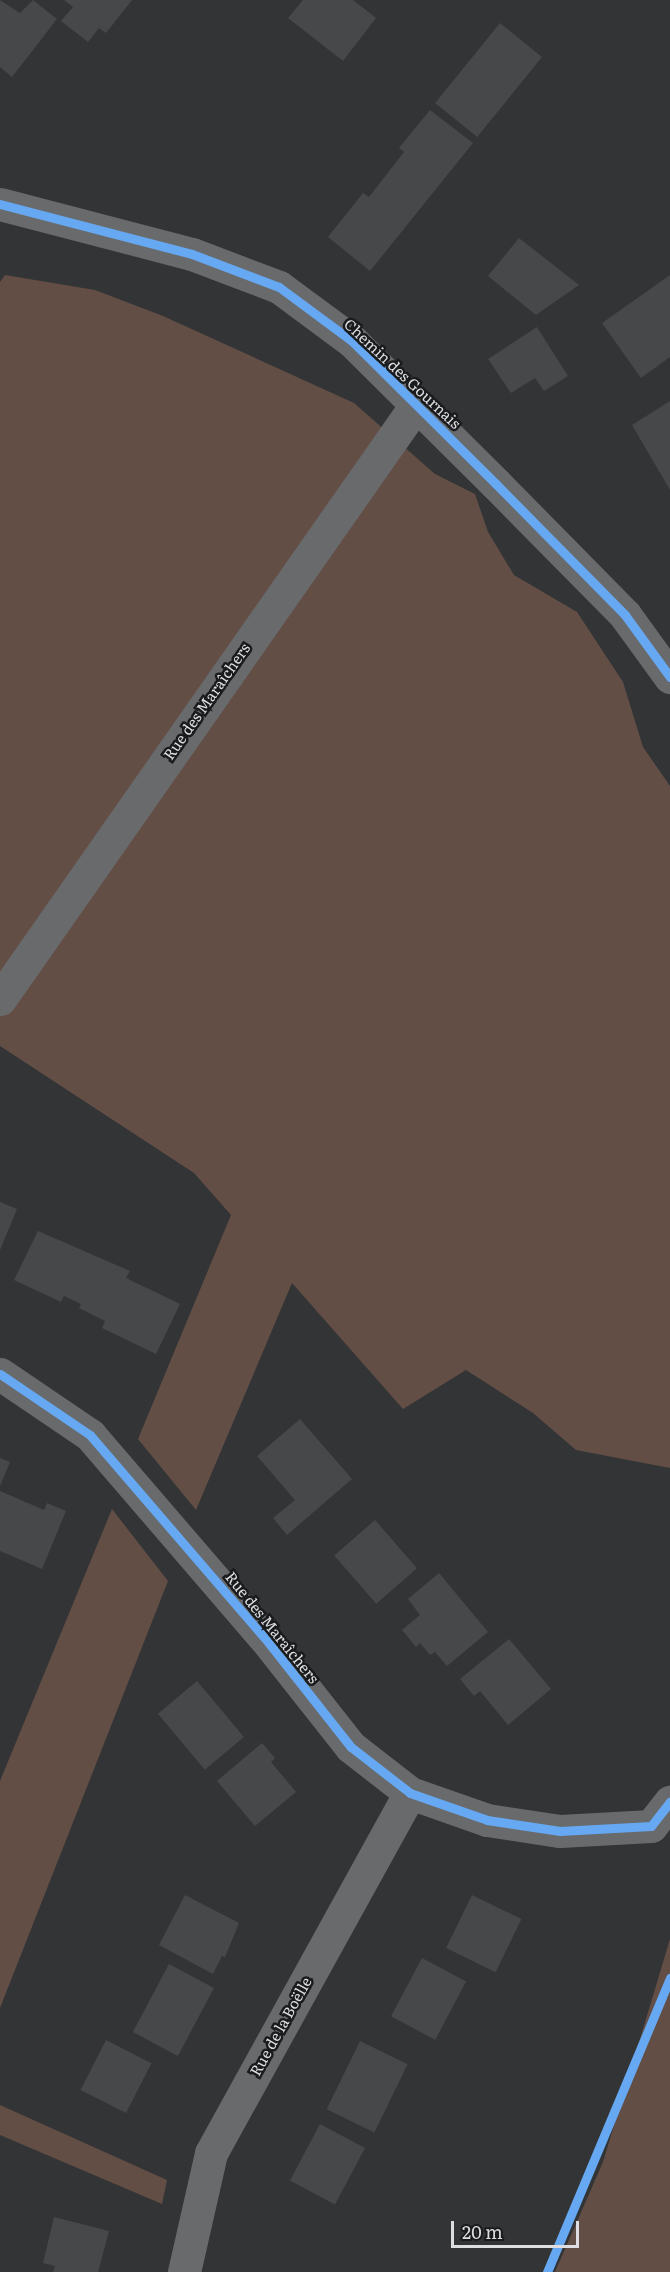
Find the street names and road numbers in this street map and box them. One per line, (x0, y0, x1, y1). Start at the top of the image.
street label: Chemin des Gournais (341, 314, 465, 432)
street label: Rue des Maraîchers (159, 639, 253, 763)
street label: Rue des Maraîchers (222, 1568, 324, 1686)
street label: Rue de la Boëlle (245, 1973, 315, 2079)

